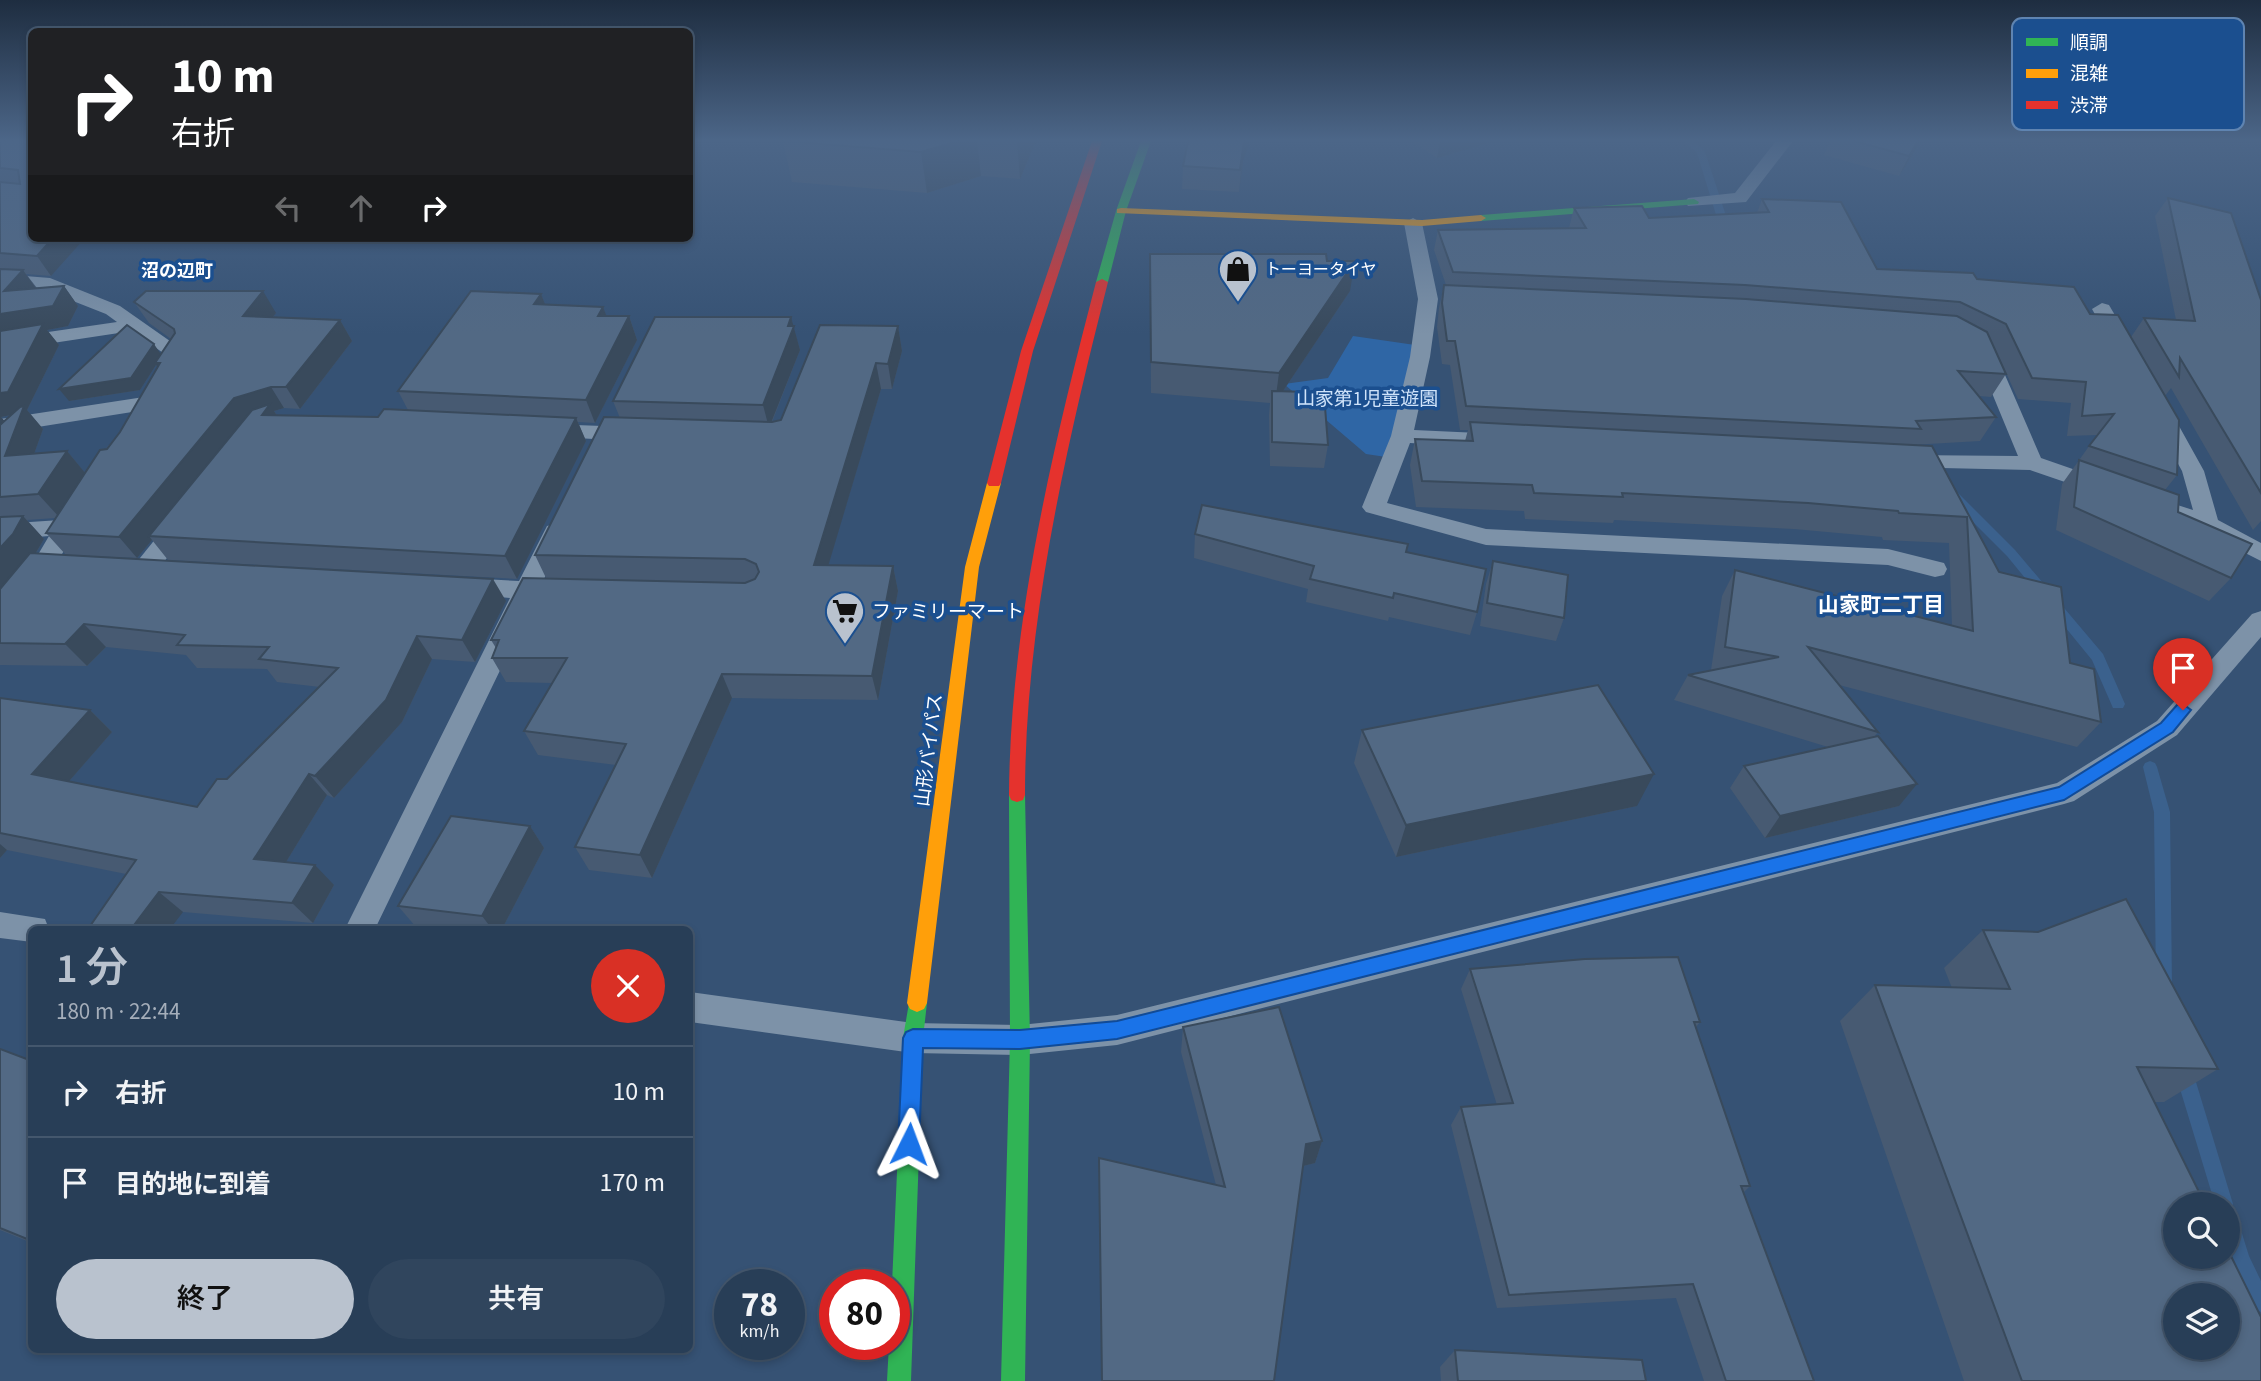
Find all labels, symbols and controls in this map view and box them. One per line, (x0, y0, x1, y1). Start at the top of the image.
legend (2012, 18, 2244, 130)
text: 順調 (2070, 30, 2108, 57)
text: 10 m (171, 42, 275, 112)
icon: right (56, 56, 147, 147)
text: 混雑 (2070, 61, 2108, 88)
text: 渋滞 (2070, 93, 2108, 120)
text: 右折 (171, 111, 235, 157)
icon: left (269, 189, 307, 227)
icon: ahead (342, 189, 380, 227)
icon: right (415, 189, 453, 227)
shop icon: トーヨータイヤ (1217, 248, 1259, 303)
district label: 沼の辺町 (141, 259, 213, 284)
place label: トーヨータイヤ (1265, 259, 1377, 281)
park label: 山家第1児童遊園 (1296, 386, 1438, 413)
supermarket icon: ファミリーマート (824, 590, 866, 645)
district label: 山家町二丁目 (1818, 590, 1944, 620)
place label: ファミリーマート (872, 599, 1024, 626)
pin (2153, 638, 2213, 710)
icon: arrive (2164, 649, 2202, 687)
street label: 山形バイパス (909, 692, 950, 808)
text: 1 分 (56, 939, 128, 999)
button: close (591, 949, 665, 1023)
text: 180 m · 22:44 (56, 995, 180, 1028)
icon: right (56, 1073, 94, 1111)
text: 10 m (612, 1073, 665, 1110)
text: 右折 (115, 1075, 167, 1112)
position arrow (872, 1107, 946, 1181)
icon: arrive (56, 1164, 94, 1202)
text: 170 m (599, 1164, 665, 1201)
text: 目的地に到着 (115, 1166, 271, 1203)
map controls (2163, 1192, 2240, 1360)
button: search (2163, 1192, 2240, 1269)
button: 終了 (56, 1259, 354, 1339)
button: 共有 (368, 1259, 665, 1339)
speed limit sign: 80 (819, 1269, 910, 1360)
text: 78 (741, 1280, 778, 1330)
button: layers (2163, 1283, 2240, 1360)
text: km/h (740, 1319, 779, 1344)

